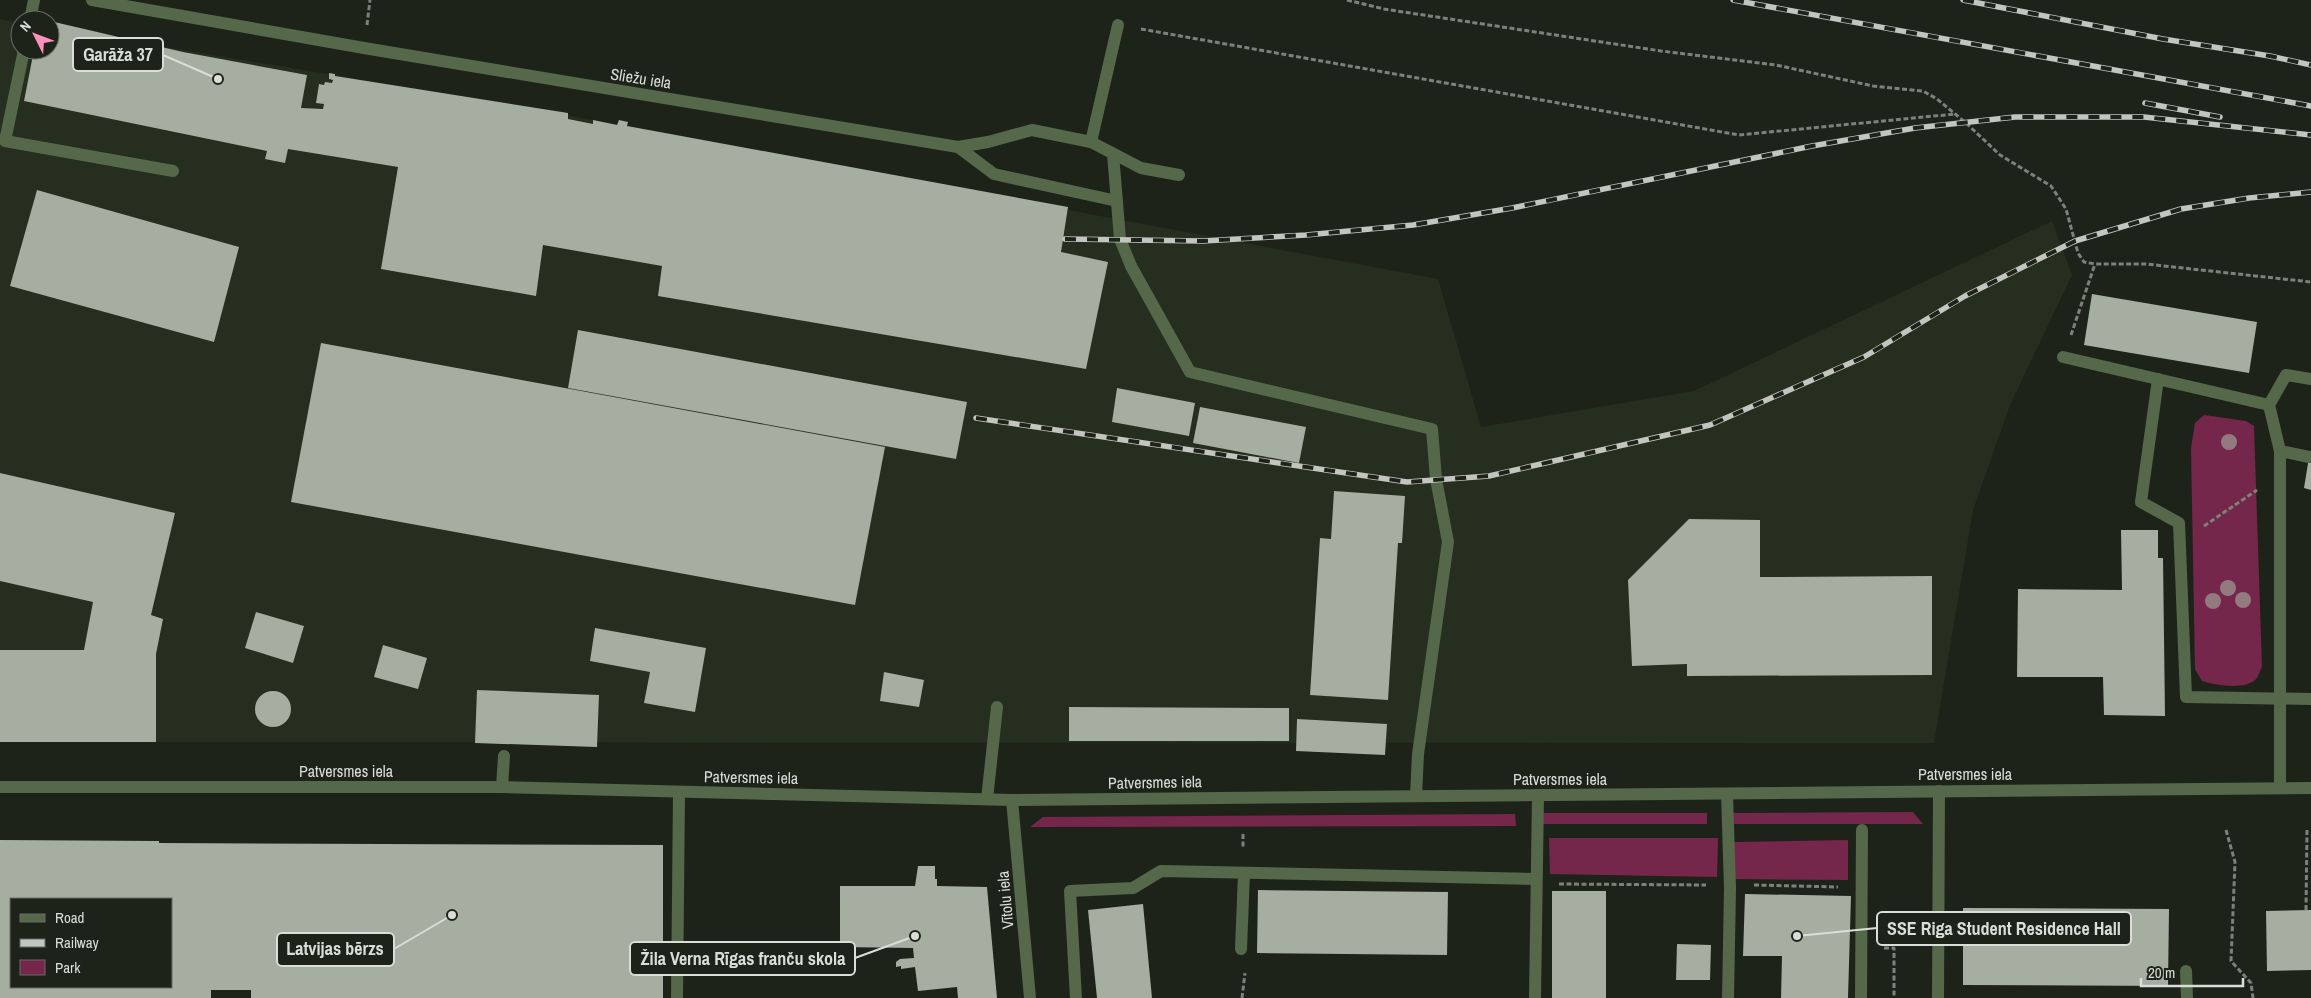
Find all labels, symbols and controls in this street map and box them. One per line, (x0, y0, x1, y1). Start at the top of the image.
north arrow (10, 10, 60, 60)
text: N (16, 17, 35, 35)
callout: Garāža 37 (73, 38, 163, 71)
text: Garāža 37 (83, 42, 153, 67)
street label: Sliežu iela (609, 62, 674, 94)
street label: Patversmes iela (299, 760, 394, 782)
street label: Patversmes iela (1918, 763, 2013, 785)
street label: Patversmes iela (704, 765, 799, 789)
street label: Patversmes iela (1513, 768, 1608, 790)
street label: Patversmes iela (1108, 770, 1203, 794)
street label: Vītolu iela (991, 869, 1018, 930)
legend (10, 898, 172, 988)
text: Road (55, 907, 84, 928)
callout: SSE Riga Student Residence Hall (1877, 912, 2131, 945)
text: SSE Riga Student Residence Hall (1887, 916, 2121, 941)
text: Railway (55, 932, 100, 953)
callout: Latvijas bērzs (277, 933, 394, 966)
text: Latvijas bērzs (286, 936, 384, 961)
callout: Žila Verna Rīgas franču skola (630, 942, 855, 975)
text: Žila Verna Rīgas franču skola (641, 946, 846, 971)
scale bar (2141, 956, 2244, 988)
text: Park (55, 957, 81, 978)
text: 20 m (2148, 962, 2175, 983)

